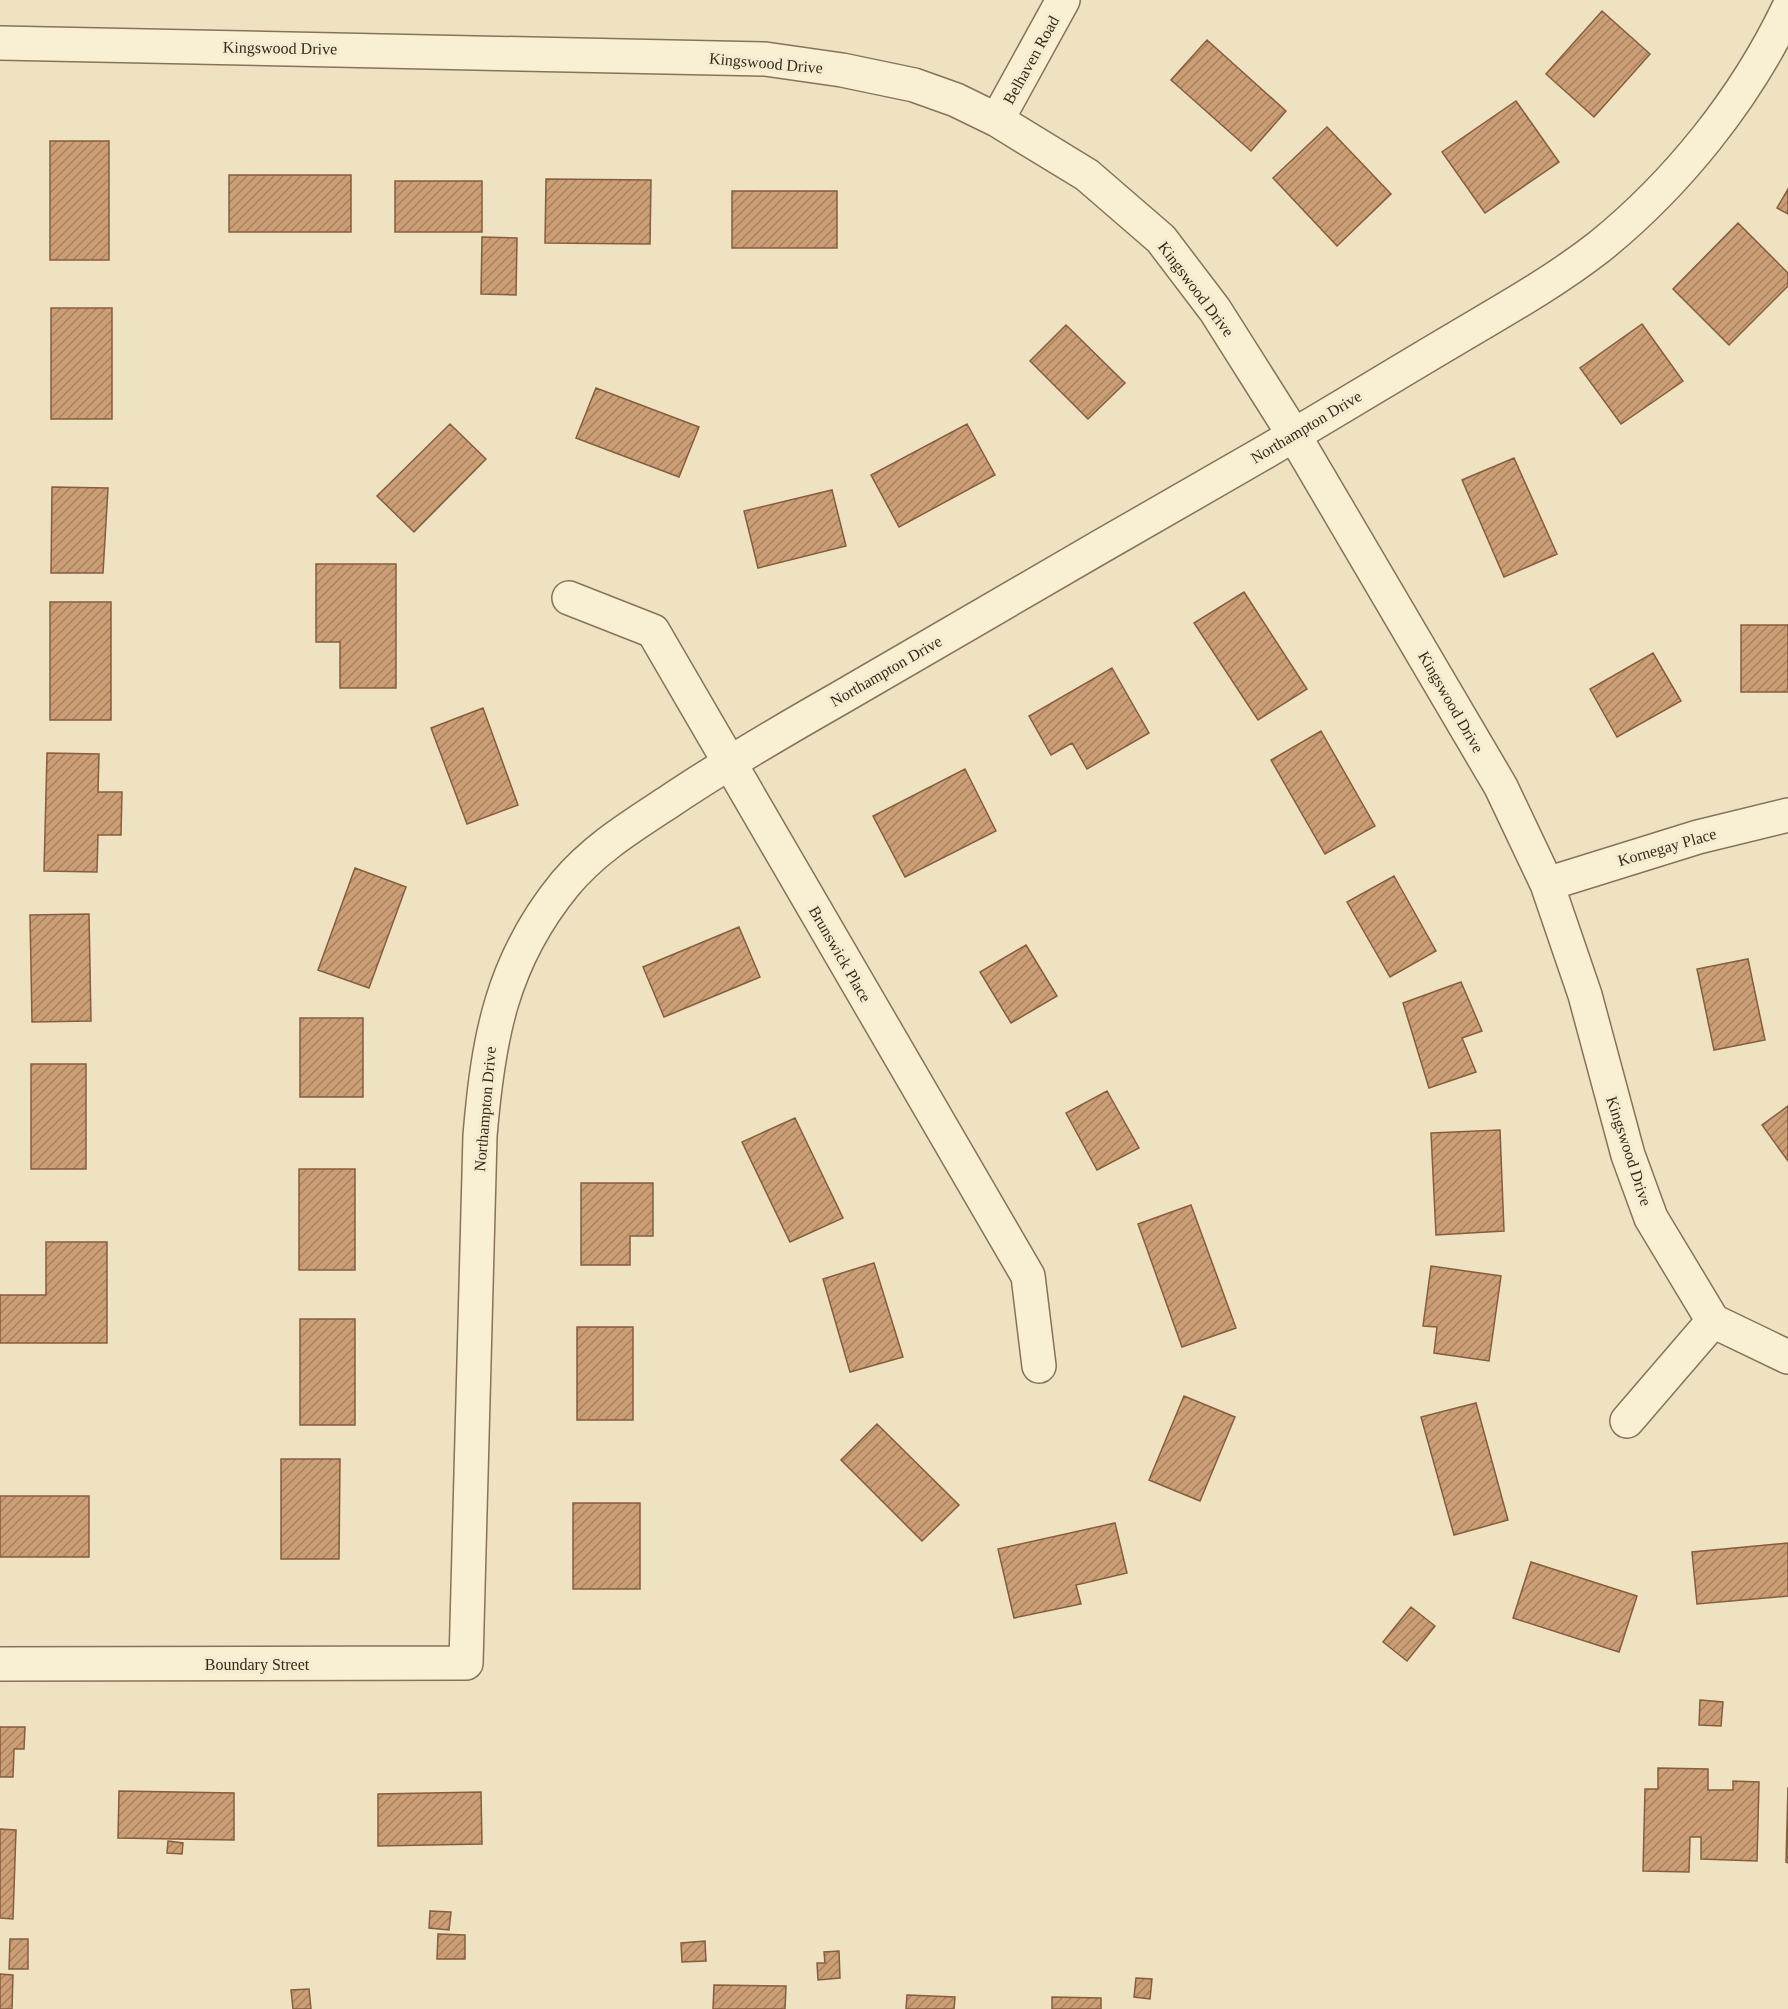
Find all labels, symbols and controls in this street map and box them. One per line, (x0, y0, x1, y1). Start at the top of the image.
street label: Belhaven Road (1000, 13, 1062, 107)
street label: Kingswood Drive (223, 39, 337, 58)
street label: Kingswood Drive (708, 50, 824, 77)
street label: Kingswood Drive (1154, 238, 1237, 340)
street label: Northampton Drive (1248, 387, 1365, 468)
street label: Northampton Drive (827, 632, 945, 711)
street label: Kingswood Drive (1414, 648, 1487, 756)
street label: Kornegay Place (1616, 825, 1719, 870)
street label: Brunswick Place (806, 903, 874, 1005)
street label: Northampton Drive (471, 1046, 500, 1172)
street label: Kingswood Drive (1602, 1094, 1655, 1208)
street label: Boundary Street (205, 1656, 310, 1674)

